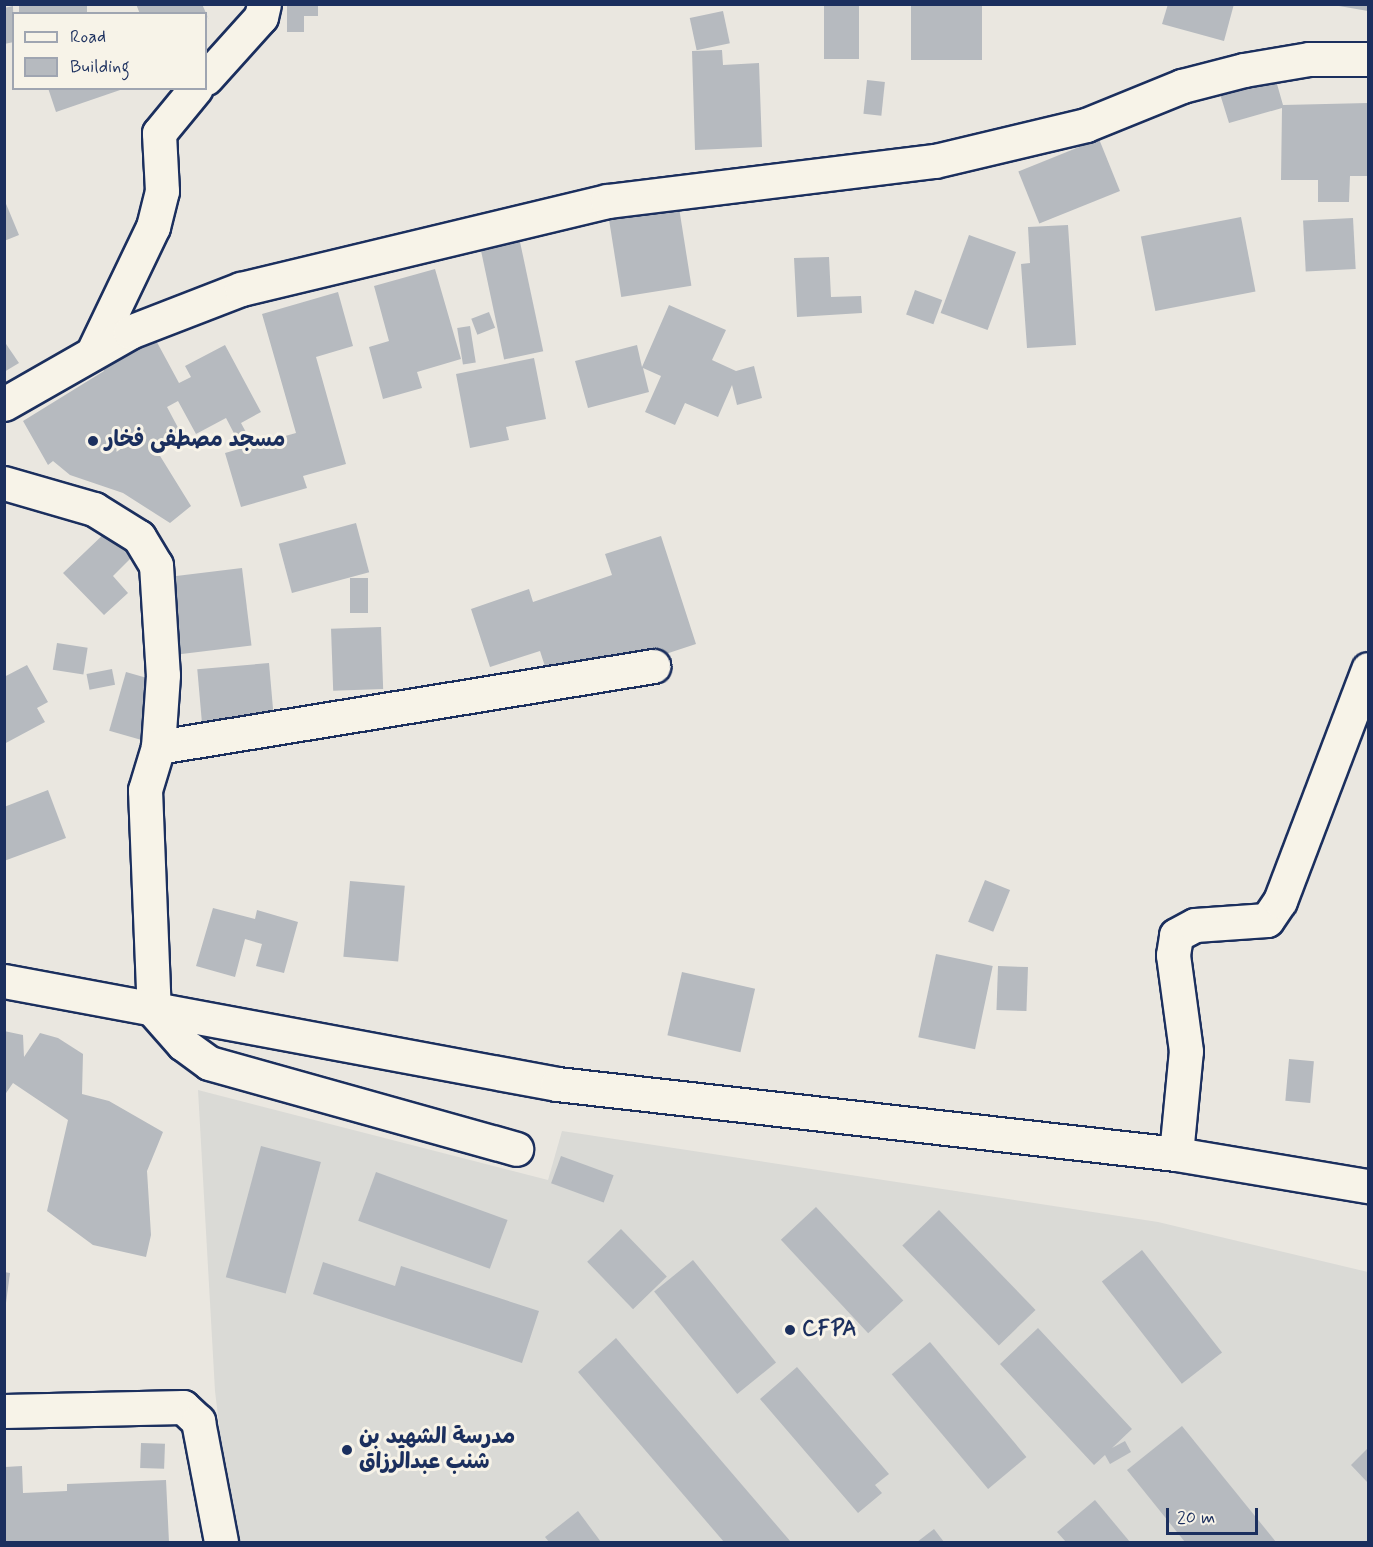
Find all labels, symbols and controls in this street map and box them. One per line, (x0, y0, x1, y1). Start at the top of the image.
legend (12, 12, 207, 90)
text: Road (70, 25, 106, 49)
text: Building (70, 55, 130, 79)
place label: مسجد مصطفى فخار (105, 428, 285, 454)
marker: مسجد مصطفى فخار (86, 434, 100, 448)
place label: CFPA (802, 1317, 857, 1343)
marker: CFPA (783, 1323, 797, 1337)
place label: مدرسة الشهيد بن شنب عبدالرزاق (359, 1424, 515, 1476)
marker: مدرسة الشهيد بن شنب عبدالرزاق (340, 1443, 354, 1457)
scale bar (1169, 1496, 1260, 1534)
text: 20 m (1177, 1506, 1215, 1530)

